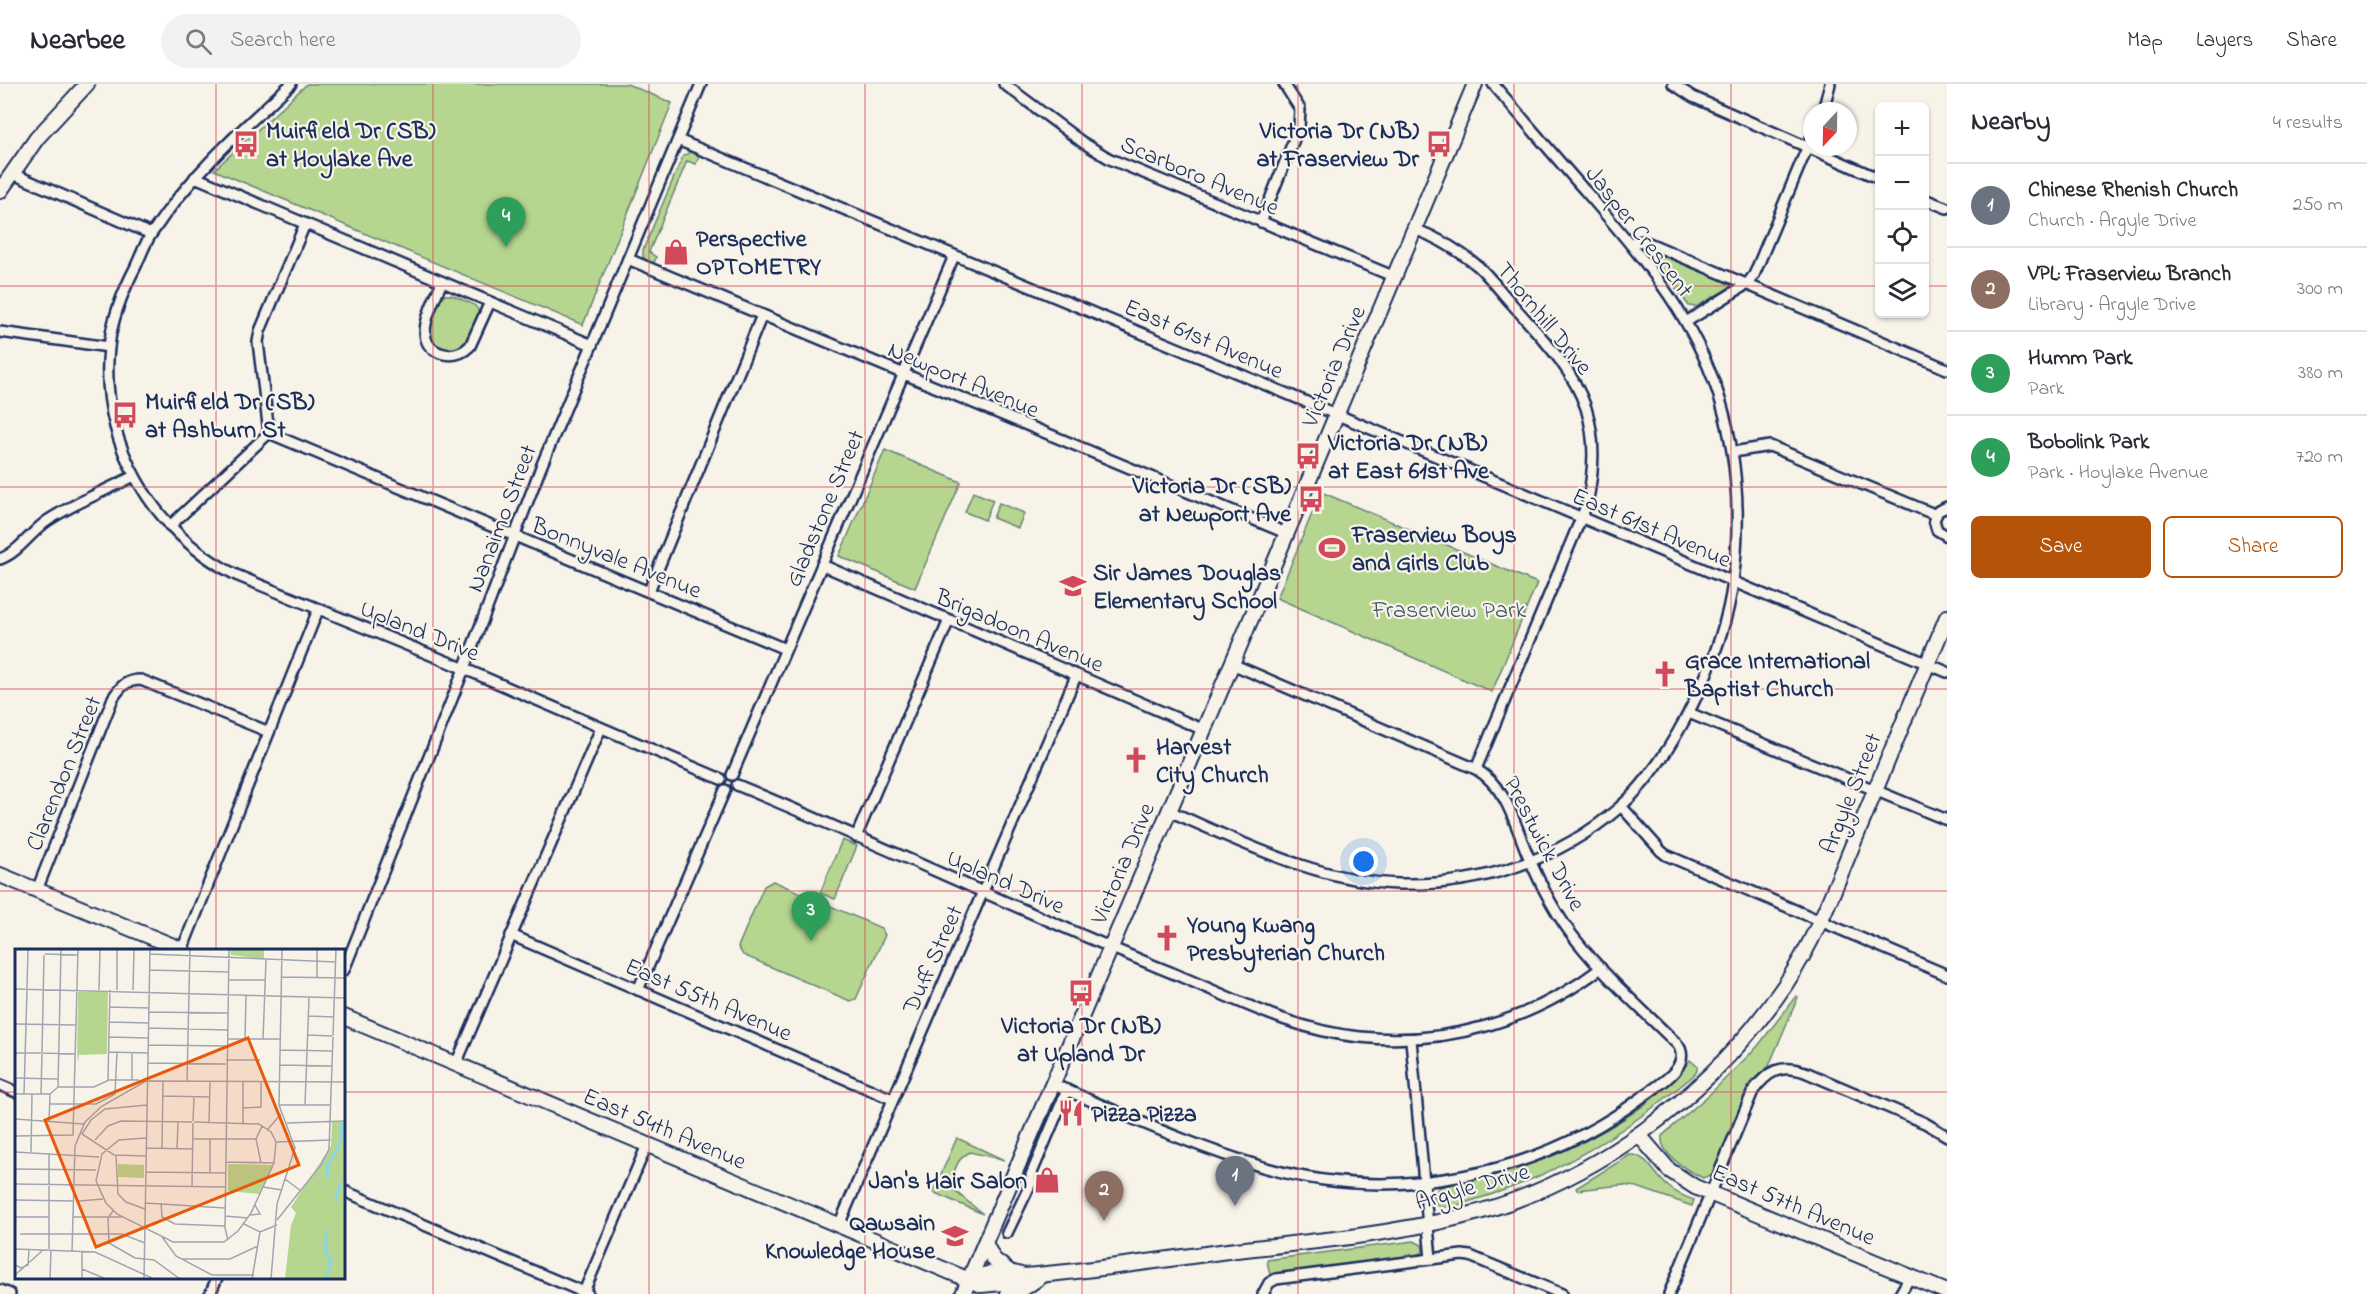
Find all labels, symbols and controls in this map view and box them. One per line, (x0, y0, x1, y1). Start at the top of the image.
search box (161, 14, 581, 68)
text: Nearbee (30, 21, 125, 62)
icon: search (182, 25, 215, 58)
text: Search here (230, 25, 336, 57)
text: Map (2127, 26, 2163, 56)
text: Layers (2196, 26, 2253, 56)
text: Share (2286, 26, 2337, 56)
north arrow (1803, 102, 1857, 156)
map controls (1875, 102, 1929, 318)
button: + (1875, 102, 1929, 156)
text: Nearby (1971, 104, 2050, 142)
text: 4 results (2273, 109, 2343, 138)
place label: Muirfield Dr (SB) at Hoylake Ave (266, 115, 435, 179)
place label: Victoria Dr (NB) at Fraserview Dr (1256, 115, 1420, 178)
street label: Scarboro Avenue (1114, 128, 1284, 227)
bus stop icon: Muirfield Dr (SB) at Hoylake Ave (231, 129, 261, 159)
bus stop icon: Victoria Dr (NB) at Fraserview Dr (1424, 129, 1454, 159)
button: − (1875, 156, 1929, 210)
street label: Jasper Crescent (1575, 159, 1701, 306)
text: Chinese Rhenish Church (2028, 175, 2238, 207)
text: 1 (1987, 191, 1994, 220)
text: 250 m (2292, 191, 2343, 220)
pin: 4 (486, 198, 526, 247)
text: Church · Argyle Drive (2028, 207, 2196, 236)
button: locate (1875, 210, 1929, 264)
place label: Perspective OPTOMETRY (696, 223, 822, 286)
shop icon: Perspective OPTOMETRY (661, 237, 691, 267)
street label: Thornhill Drive (1486, 255, 1600, 384)
text: VPL: Fraserview Branch (2028, 259, 2231, 291)
button: layers (1875, 264, 1929, 318)
text: 2 (1986, 275, 1995, 304)
text: 300 m (2297, 275, 2343, 304)
street label: East 61st Avenue (1118, 291, 1288, 390)
text: Library · Argyle Drive (2028, 291, 2196, 320)
street label: Victoria Drive (1294, 301, 1377, 434)
street label: Newport Avenue (882, 334, 1044, 429)
text: Humm Park (2028, 343, 2133, 375)
text: 3 (1986, 359, 1995, 388)
text: 380 m (2298, 359, 2343, 388)
text: Park (2028, 375, 2064, 404)
place label: Muirfield Dr (SB) at Ashburn St (145, 386, 314, 449)
bus stop icon: Muirfield Dr (SB) at Ashburn St (110, 400, 140, 430)
street label: Gladstone Street (777, 425, 875, 593)
place label: Victoria Dr (NB) at East 61st Ave (1327, 427, 1490, 490)
text: Bobolink Park (2028, 427, 2149, 459)
street label: Nanaimo Street (459, 440, 548, 598)
bus stop icon: Victoria Dr (NB) at East 61st Ave (1293, 441, 1323, 471)
text: 4 (1986, 443, 1995, 472)
text: 720 m (2296, 443, 2343, 472)
text: Park · Hoylake Avenue (2028, 459, 2208, 488)
place label: Victoria Dr (SB) at Newport Ave (1132, 470, 1292, 533)
street label: East 61st Avenue (1566, 480, 1736, 579)
bus stop icon: Victoria Dr (SB) at Newport Ave (1296, 484, 1326, 514)
street label: Bonnyvale Avenue (525, 509, 706, 610)
button: Save (1971, 516, 2151, 578)
button: Share (2163, 516, 2343, 578)
place label: Fraserview Boys and Girls Club (1351, 519, 1517, 582)
sports icon: Fraserview Boys and Girls Club (1317, 533, 1347, 563)
place label: Sir James Douglas Elementary School (1093, 557, 1281, 621)
school or university icon: Sir James Douglas Elementary School (1058, 571, 1088, 601)
street label: Brigadoon Avenue (929, 581, 1109, 684)
street label: Upland Drive (354, 593, 484, 672)
park label: Fraserview Park (1371, 594, 1526, 629)
place label: Grace International Baptist Church (1684, 645, 1870, 708)
church icon: Grace International Baptist Church (1650, 659, 1680, 689)
street label: Clarendon Street (18, 691, 112, 857)
street label: Argyle Street (1812, 728, 1893, 860)
place label: Harvest City Church (1156, 731, 1269, 795)
church icon: Harvest City Church (1121, 745, 1151, 775)
street label: Prestwick Drive (1493, 770, 1593, 918)
street label: Victoria Drive (1083, 798, 1166, 931)
street label: Upland Drive (940, 842, 1070, 925)
your location (1349, 847, 1378, 876)
pin: 3 (792, 892, 830, 941)
street label: Duff Street (895, 900, 974, 1021)
place label: Young Kwang Presbyterian Church (1186, 909, 1385, 973)
church icon: Young Kwang Presbyterian Church (1152, 923, 1182, 953)
inset map (15, 949, 345, 1279)
street label: East 55th Avenue (619, 950, 797, 1052)
bus stop icon: Victoria Dr (NB) at Upland Dr (1066, 978, 1096, 1008)
place label: Victoria Dr (NB) at Upland Dr (1000, 1010, 1161, 1073)
street label: East 54th Avenue (577, 1080, 751, 1181)
restaurant icon: Pizza Pizza (1056, 1098, 1086, 1128)
place label: Pizza Pizza (1091, 1098, 1197, 1133)
street label: Argyle Drive (1412, 1155, 1534, 1222)
pin: 1 (1216, 1156, 1254, 1206)
street label: East 57th Avenue (1706, 1156, 1880, 1257)
place label: Jan's Hair Salon (868, 1165, 1027, 1200)
shop icon: Jan's Hair Salon (1032, 1165, 1062, 1195)
pin: 2 (1084, 1172, 1124, 1221)
place label: Qawsain Knowledge House (765, 1207, 936, 1271)
school or university icon: Qawsain Knowledge House (940, 1221, 970, 1251)

